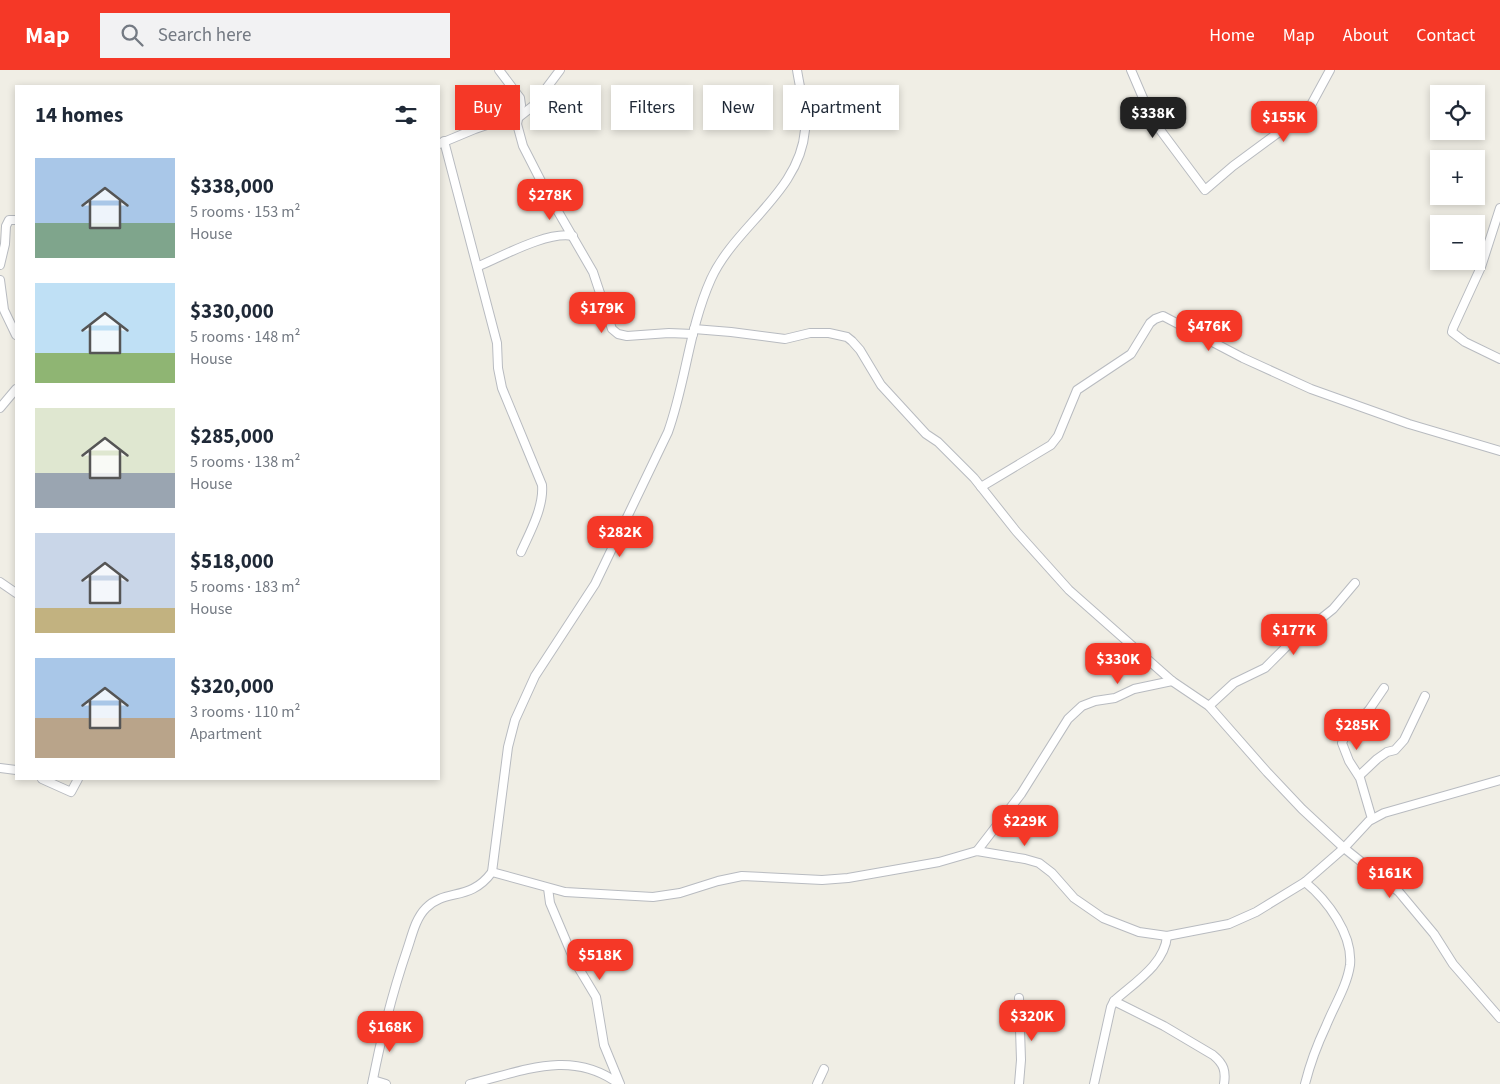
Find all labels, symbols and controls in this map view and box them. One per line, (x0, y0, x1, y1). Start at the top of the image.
search box (100, 13, 450, 58)
text: Map (25, 18, 70, 53)
icon: search (118, 21, 146, 49)
text: Search here (158, 22, 251, 49)
text: Home (1209, 23, 1255, 48)
text: Map (1283, 23, 1315, 48)
text: About (1343, 23, 1388, 48)
text: Contact (1416, 23, 1475, 48)
chip: Buy (455, 85, 520, 130)
chip: Rent (530, 85, 601, 130)
chip: Filters (611, 85, 693, 130)
chip: New (703, 85, 773, 130)
chip: Apartment (783, 85, 899, 130)
map controls (1430, 85, 1485, 270)
button: locate (1430, 85, 1485, 140)
pin: $338K (1118, 97, 1188, 139)
text: 14 homes (35, 100, 123, 130)
pin: $155K (1249, 100, 1319, 143)
icon: filters (392, 101, 420, 129)
text: $338K (1131, 102, 1175, 124)
text: $155K (1262, 106, 1306, 128)
button: + (1430, 150, 1485, 205)
text: $338,000 (190, 171, 274, 201)
icon: home (75, 178, 135, 238)
pin: $278K (515, 178, 585, 221)
text: $278K (528, 184, 572, 206)
text: 5 rooms · 153 m² (190, 201, 300, 223)
button: − (1430, 215, 1485, 270)
text: House (190, 223, 232, 245)
pin: $179K (567, 292, 637, 334)
text: $330,000 (190, 296, 274, 326)
text: $179K (580, 297, 624, 319)
icon: home (75, 303, 135, 363)
pin: $476K (1174, 310, 1244, 352)
text: $476K (1187, 315, 1231, 337)
text: 5 rooms · 148 m² (190, 326, 300, 348)
text: House (190, 348, 232, 370)
text: $285,000 (190, 421, 274, 451)
icon: home (75, 428, 135, 488)
text: 5 rooms · 138 m² (190, 451, 300, 473)
text: House (190, 473, 232, 495)
pin: $282K (585, 516, 655, 558)
text: $282K (598, 521, 642, 543)
text: $518,000 (190, 546, 274, 576)
icon: home (75, 553, 135, 613)
text: 5 rooms · 183 m² (190, 576, 300, 598)
text: House (190, 598, 232, 620)
pin: $177K (1259, 614, 1329, 656)
text: $177K (1272, 619, 1316, 641)
pin: $330K (1083, 642, 1153, 685)
text: $330K (1096, 648, 1140, 670)
text: $320,000 (190, 671, 274, 701)
icon: home (75, 678, 135, 738)
text: 3 rooms · 110 m² (190, 701, 300, 723)
pin: $285K (1322, 708, 1392, 751)
text: $285K (1335, 714, 1379, 736)
text: Apartment (190, 723, 262, 745)
pin: $229K (990, 804, 1060, 847)
text: $229K (1003, 810, 1047, 832)
pin: $161K (1355, 856, 1425, 899)
text: $161K (1368, 862, 1412, 884)
pin: $518K (565, 938, 635, 981)
text: $518K (578, 944, 622, 966)
pin: $320K (997, 1000, 1067, 1042)
text: $320K (1010, 1005, 1054, 1027)
pin: $168K (355, 1010, 425, 1053)
text: $168K (368, 1016, 412, 1038)

